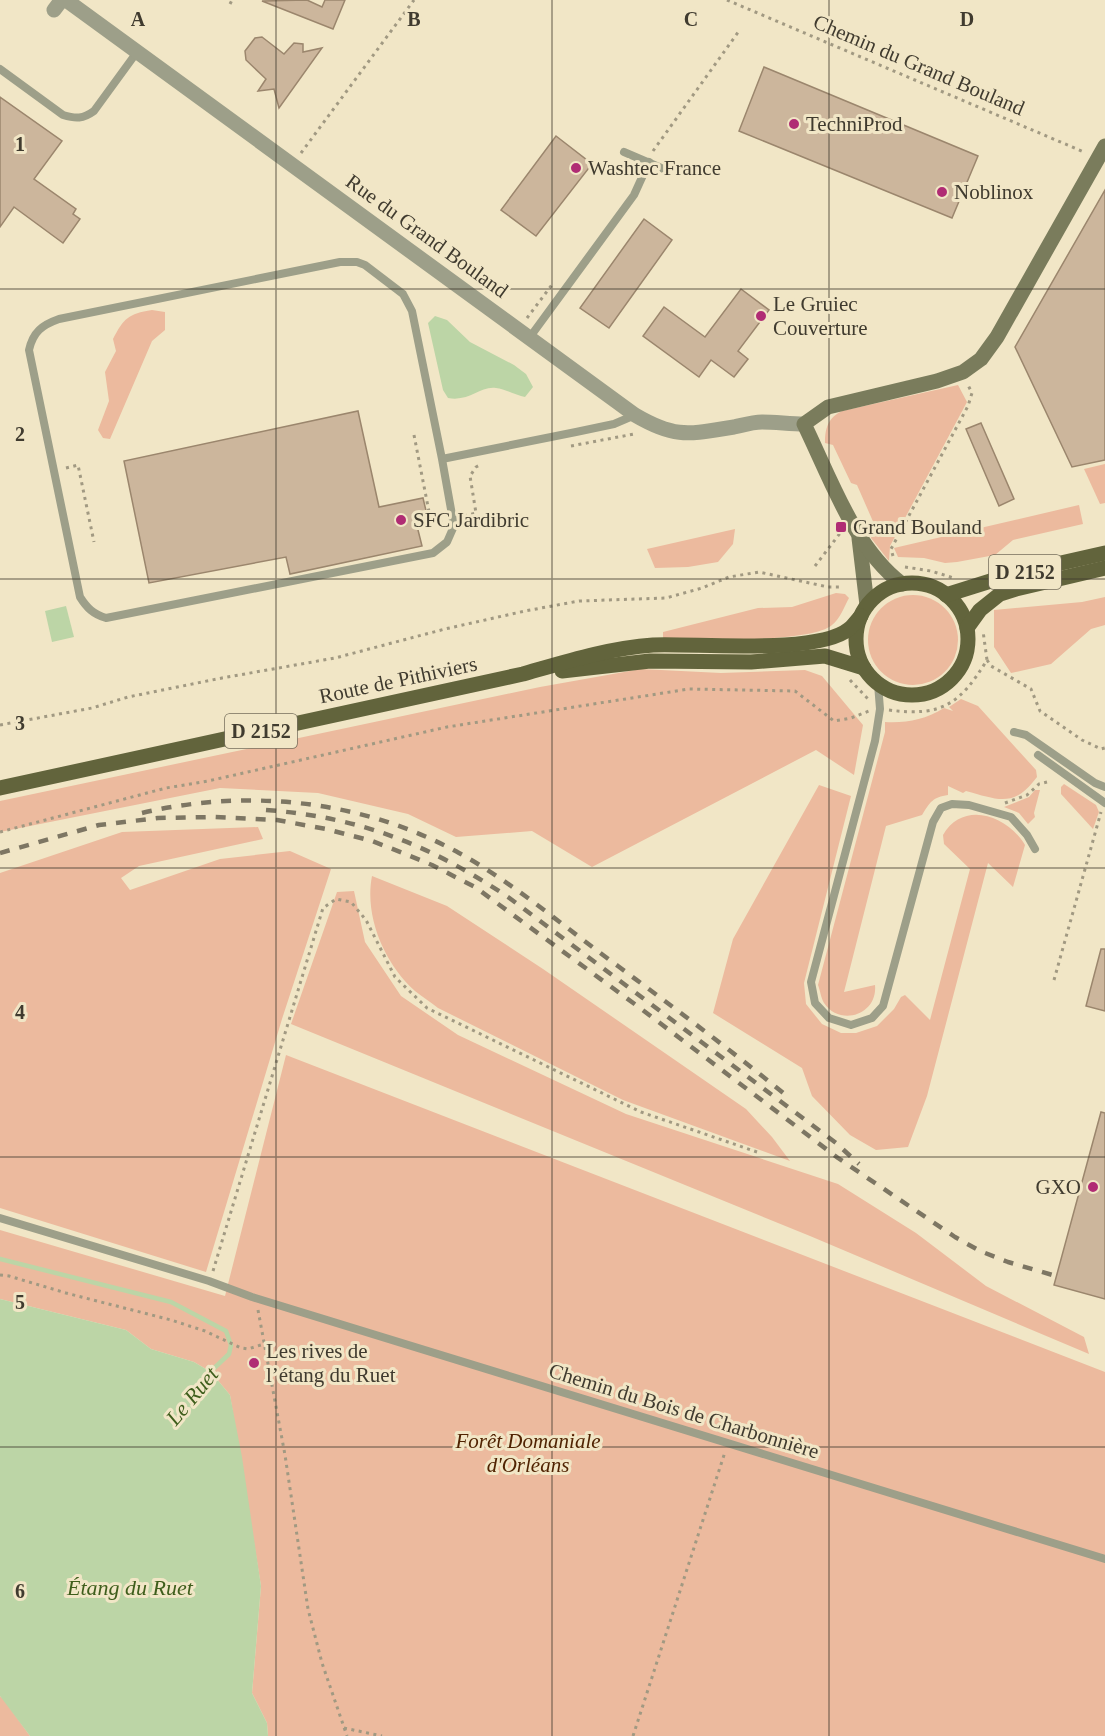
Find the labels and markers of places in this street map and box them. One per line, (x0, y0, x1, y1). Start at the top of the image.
place label: TechniProd (806, 112, 903, 136)
marker: TechniProd (787, 117, 801, 131)
place label: Washtec France (588, 156, 721, 180)
marker: Washtec France (569, 161, 583, 175)
place label: Noblinox (954, 180, 1034, 204)
marker: Noblinox (935, 185, 949, 199)
place label: Le Gruiec Couverture (773, 292, 867, 340)
marker: Le Gruiec Couverture (754, 309, 768, 323)
place label: SFC Jardibric (413, 508, 529, 532)
marker: SFC Jardibric (394, 513, 408, 527)
place label: Grand Bouland (853, 515, 982, 539)
marker: Grand Bouland (834, 520, 848, 534)
place label: GXO (1036, 1175, 1081, 1199)
marker: GXO (1086, 1180, 1100, 1194)
place label: Les rives de l’étang du Ruet (266, 1339, 396, 1387)
marker: Les rives de l’étang du Ruet (247, 1356, 261, 1370)

